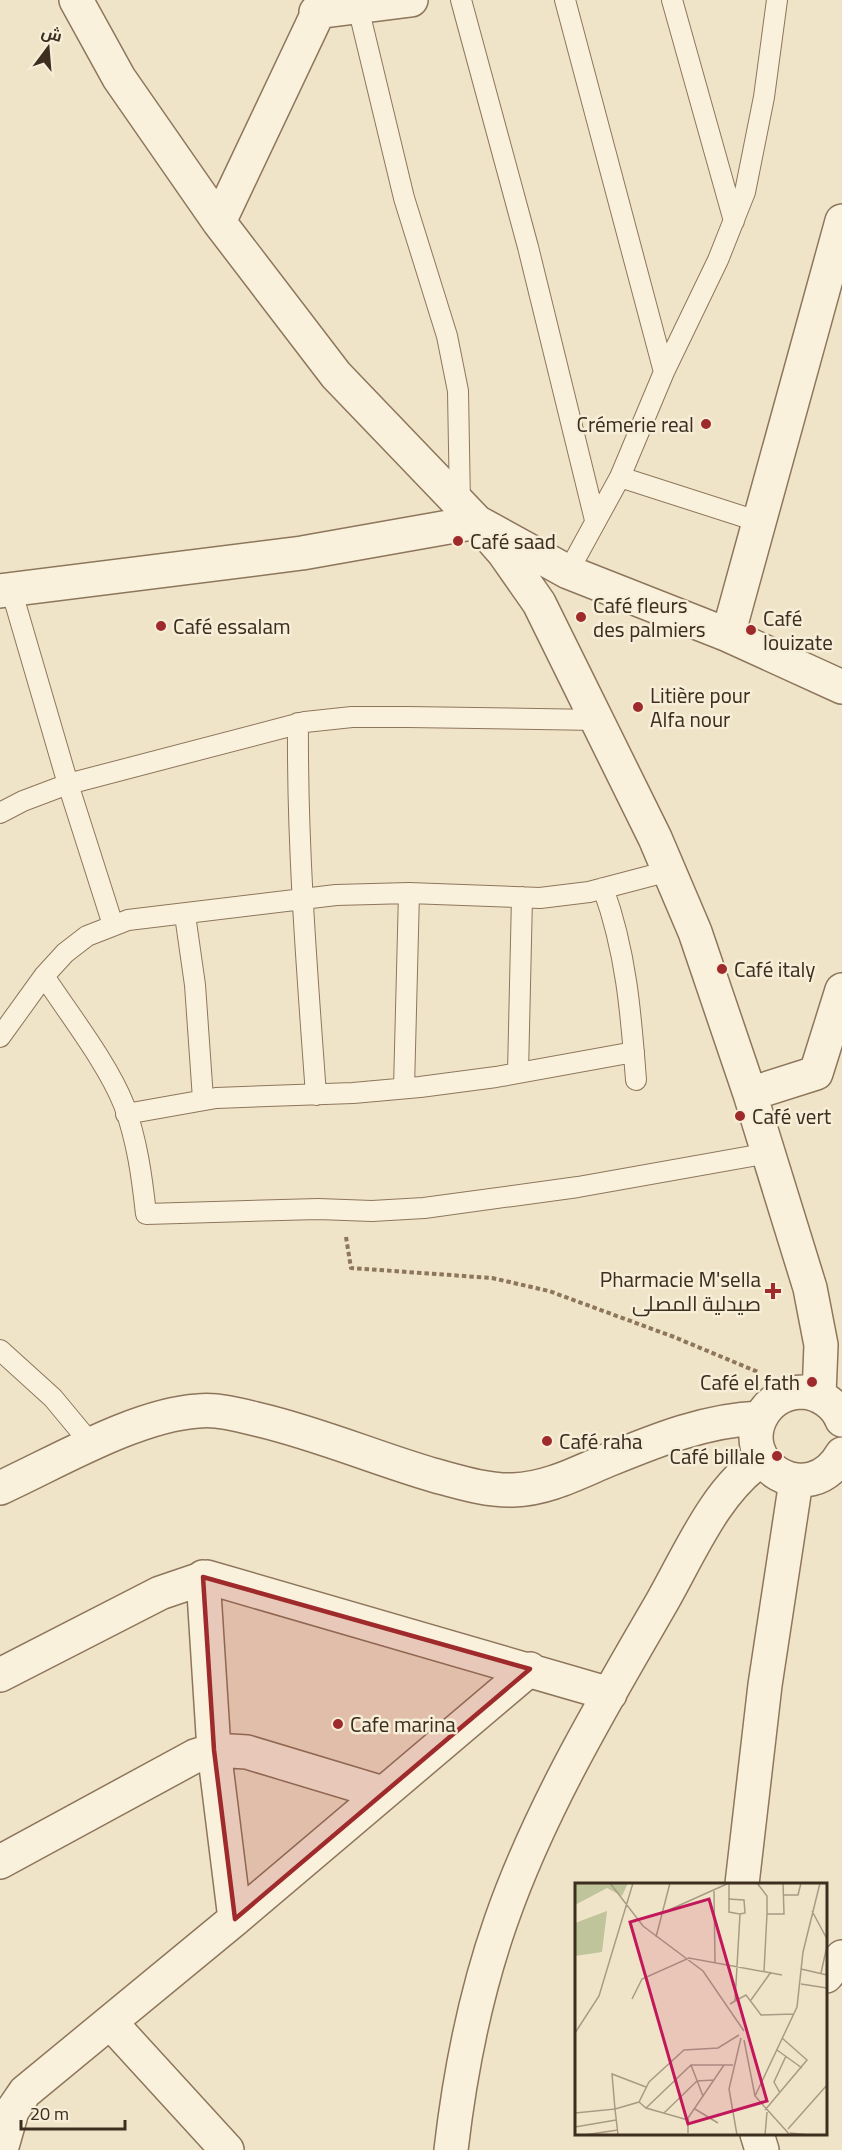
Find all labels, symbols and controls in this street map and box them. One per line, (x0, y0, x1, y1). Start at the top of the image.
text: ش (38, 16, 66, 51)
north arrow (18, 18, 78, 78)
place label: Crémerie real (577, 405, 694, 444)
marker: Crémerie real (699, 417, 713, 431)
place label: Café saad (470, 522, 556, 561)
marker: Café saad (451, 534, 465, 548)
place label: Café fleurs des palmiers (593, 586, 706, 649)
place label: Café louizate (763, 599, 833, 662)
place label: Café essalam (173, 607, 291, 646)
marker: Café fleurs des palmiers (574, 610, 588, 624)
marker: Café essalam (154, 619, 168, 633)
marker: Café louizate (744, 623, 758, 637)
place label: Litière pour Alfa nour (650, 676, 750, 739)
marker: Litière pour Alfa nour (631, 700, 645, 714)
place label: Café italy (734, 950, 815, 989)
marker: Café italy (715, 962, 729, 976)
place label: Café vert (752, 1097, 832, 1136)
marker: Café vert (733, 1109, 747, 1123)
place label: Pharmacie M'sella صيدلية المصلى (600, 1260, 761, 1323)
marker: Pharmacie M'sella صيدلية المصلى (766, 1284, 780, 1298)
place label: Café el fath (700, 1363, 800, 1402)
marker: Café el fath (805, 1375, 819, 1389)
place label: Café raha (559, 1422, 643, 1461)
marker: Café raha (540, 1434, 554, 1448)
place label: Café billale (670, 1437, 765, 1476)
marker: Café billale (770, 1449, 784, 1463)
place label: Cafe marina (350, 1705, 456, 1744)
marker: Cafe marina (331, 1717, 345, 1731)
inset map (575, 1883, 827, 2135)
scale bar (21, 2093, 124, 2131)
text: 20 m (30, 2097, 69, 2130)

